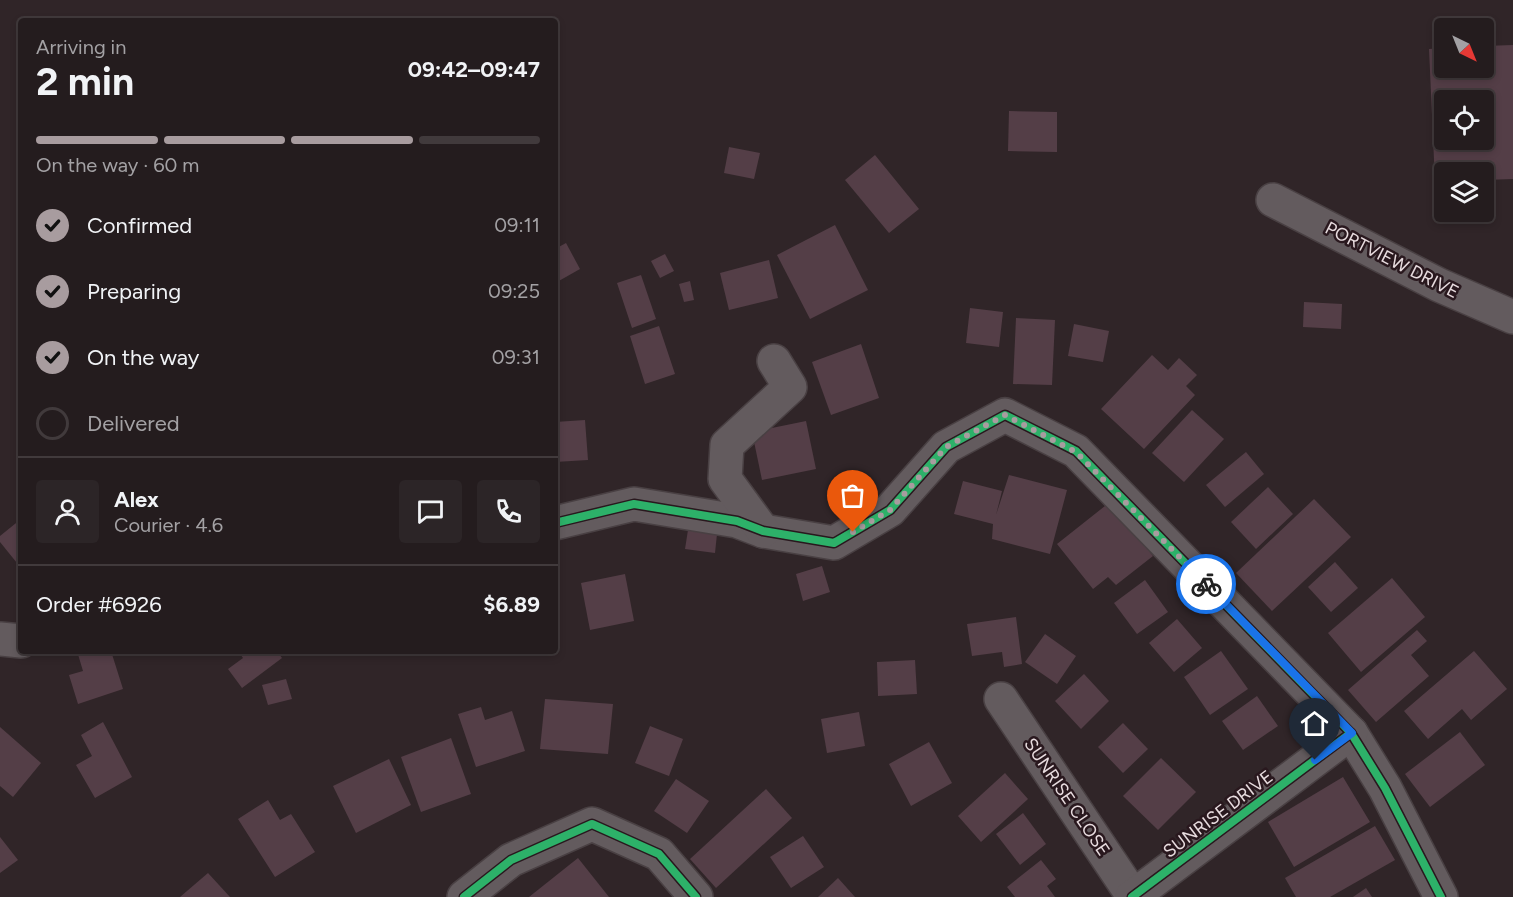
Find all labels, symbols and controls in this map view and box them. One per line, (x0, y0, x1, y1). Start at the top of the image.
north arrow (1434, 18, 1494, 78)
map controls (1434, 18, 1494, 222)
text: Arriving in (36, 35, 126, 59)
text: 09:42–09:47 (408, 56, 540, 83)
text: 2 min (36, 58, 134, 105)
button: locate (1434, 90, 1494, 150)
text: On the way · 60 m (36, 153, 199, 177)
button: layers (1434, 162, 1494, 222)
icon: check (36, 209, 69, 242)
text: Confirmed (87, 212, 192, 239)
text: 09:11 (494, 213, 540, 237)
street label: PORTVIEW DRIVE (1322, 217, 1462, 303)
icon: check (36, 275, 69, 308)
text: Preparing (87, 278, 181, 305)
text: 09:25 (488, 279, 540, 303)
icon: check (36, 341, 69, 374)
text: On the way (87, 344, 199, 371)
text: 09:31 (492, 345, 540, 369)
text: Delivered (87, 410, 180, 437)
pin (827, 470, 878, 532)
icon: bag (836, 479, 869, 512)
button: person (36, 480, 99, 543)
button: chat (399, 480, 462, 543)
button: phone (477, 480, 540, 543)
text: Alex (114, 486, 159, 513)
text: Courier · 4.6 (114, 513, 223, 537)
courier (1176, 554, 1236, 614)
icon: bike (1190, 568, 1223, 601)
text: Order #6926 (36, 591, 162, 618)
text: $6.89 (483, 591, 540, 618)
pin (1289, 698, 1340, 760)
icon: home (1298, 707, 1331, 740)
street label: SUNRISE CLOSE (1019, 734, 1115, 860)
street label: SUNRISE DRIVE (1159, 766, 1277, 862)

